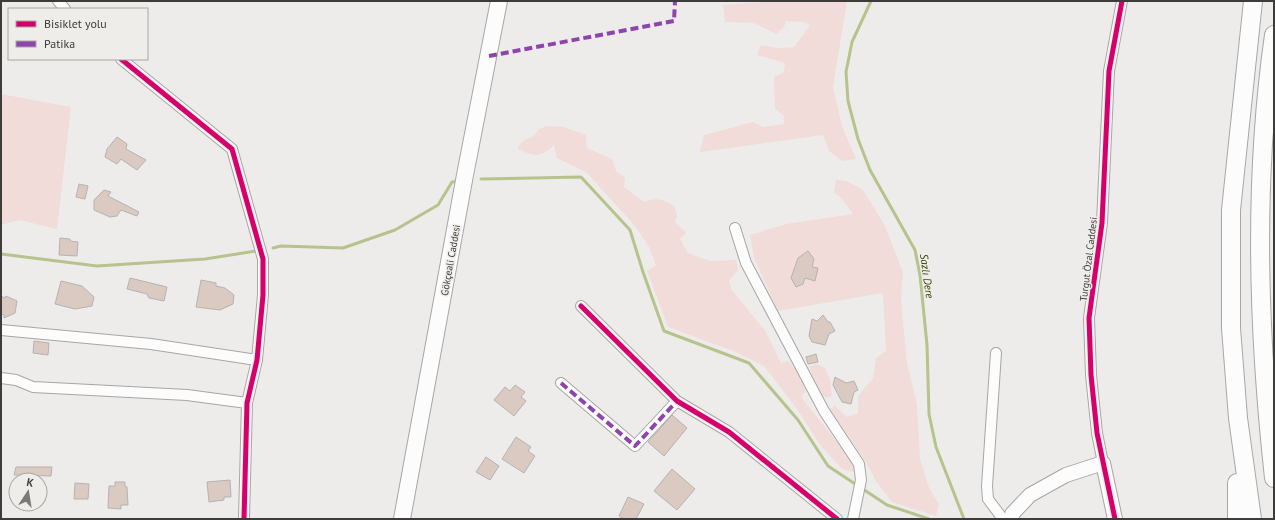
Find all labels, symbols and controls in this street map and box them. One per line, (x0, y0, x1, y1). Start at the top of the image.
legend (8, 8, 148, 60)
text: Bisiklet yolu (44, 16, 107, 31)
text: Patika (44, 36, 75, 51)
street label: Turgut Özal Caddesi (1077, 216, 1100, 302)
street label: Gökçeali Caddesi (438, 224, 463, 297)
water label: Sazlı Dere (917, 253, 937, 299)
north arrow (8, 472, 48, 512)
text: K (25, 475, 35, 490)

